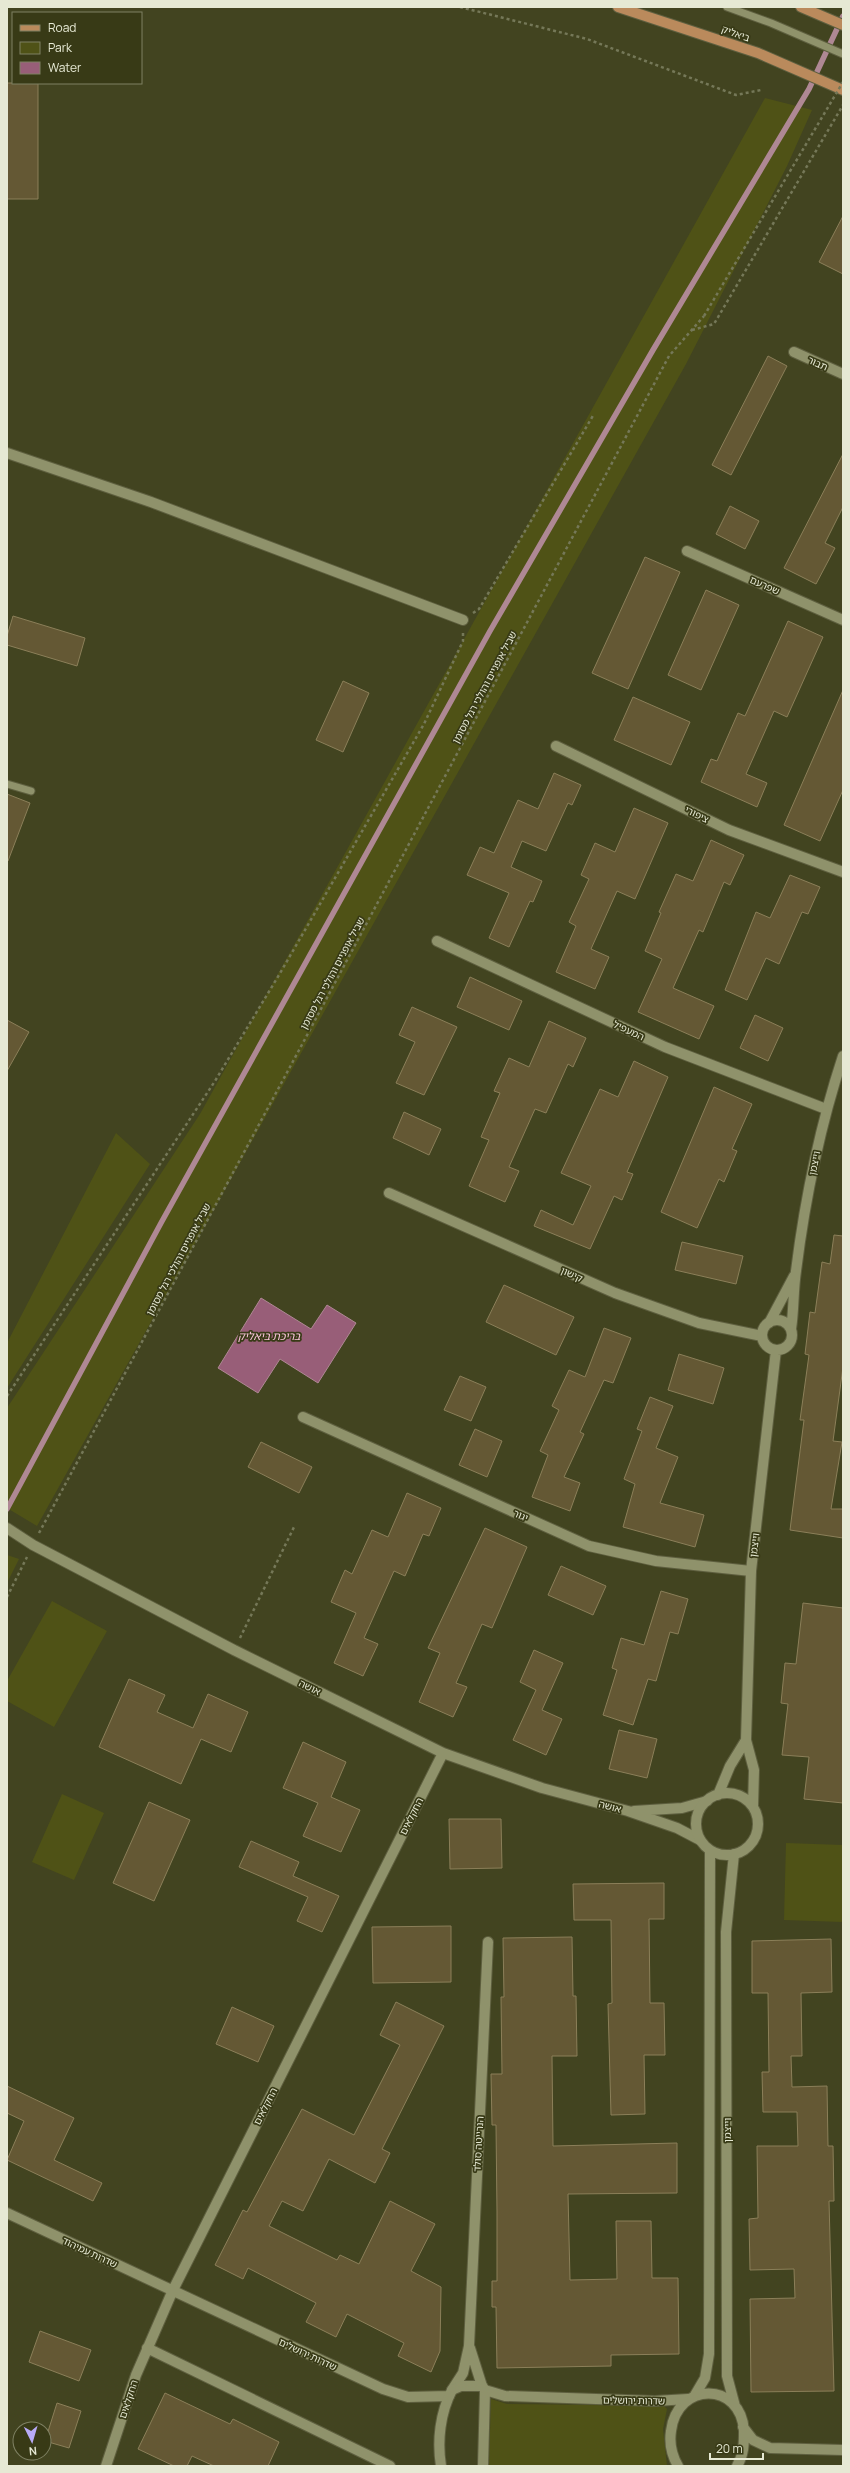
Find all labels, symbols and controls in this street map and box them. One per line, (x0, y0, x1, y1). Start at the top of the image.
legend (12, 12, 142, 84)
text: Road (48, 19, 76, 36)
street label: ביאליק (720, 21, 752, 45)
text: Park (48, 39, 73, 56)
text: Water (48, 59, 82, 76)
street label: תבור (806, 352, 830, 374)
street label: שפרעם (748, 572, 782, 598)
street label: שביל אופניים והולכי רגל מסומן (448, 628, 520, 746)
street label: ציפורי (683, 802, 712, 826)
street label: שביל אופניים והולכי רגל מסומן (296, 914, 368, 1032)
street label: המעפיל (611, 1017, 647, 1043)
street label: וייצמן (805, 1150, 823, 1176)
street label: שביל אופניים והולכי רגל מסומן (142, 1200, 214, 1318)
street label: קישון (559, 1263, 585, 1285)
water label: בריכת ביאליק (238, 1328, 301, 1343)
street label: יגור (511, 1506, 531, 1524)
street label: וייצמן (746, 1532, 762, 1558)
street label: אושה (297, 1676, 323, 1698)
street label: החקלאים (396, 1795, 426, 1837)
street label: אושה (597, 1796, 623, 1816)
street label: החקלאים (250, 2085, 280, 2127)
street label: הנרייטה סולד (470, 2116, 486, 2172)
street label: וייצמן (720, 2118, 734, 2142)
street label: שדרות עמיהוד (60, 2233, 120, 2271)
street label: שדרות ירושלים (277, 2334, 339, 2374)
street label: החקלאים (115, 2378, 141, 2420)
street label: שדרות ירושלים (603, 2392, 665, 2408)
north arrow (12, 2421, 52, 2461)
scale bar (710, 2435, 763, 2461)
text: 20 m (716, 2440, 743, 2457)
text: N (28, 2444, 38, 2459)

